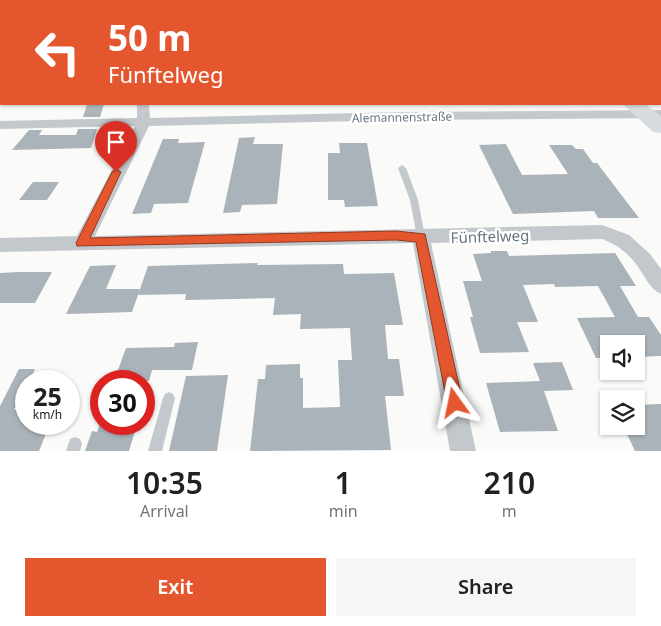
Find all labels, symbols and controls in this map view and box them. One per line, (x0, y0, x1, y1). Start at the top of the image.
text: 50 m (108, 14, 191, 61)
icon: left (25, 20, 90, 85)
text: Fünftelweg (108, 59, 223, 89)
street label: Alemannenstraße (352, 108, 453, 126)
pin (95, 121, 137, 172)
icon: arrive (102, 128, 130, 156)
street label: Fünftelweg (450, 225, 530, 247)
map controls (600, 335, 645, 435)
button: sound (600, 335, 645, 380)
speed limit sign: 30 (90, 370, 155, 435)
position arrow (428, 376, 480, 428)
text: 25 (33, 379, 62, 413)
button: layers (600, 390, 645, 435)
text: km/h (33, 406, 62, 423)
text: 10:35 (126, 462, 203, 503)
text: 1 (335, 462, 352, 503)
text: 210 (484, 462, 535, 503)
text: Arrival (140, 500, 189, 522)
text: min (329, 500, 358, 522)
text: m (502, 500, 517, 522)
button: Exit (25, 558, 326, 616)
button: Share (336, 558, 636, 616)

